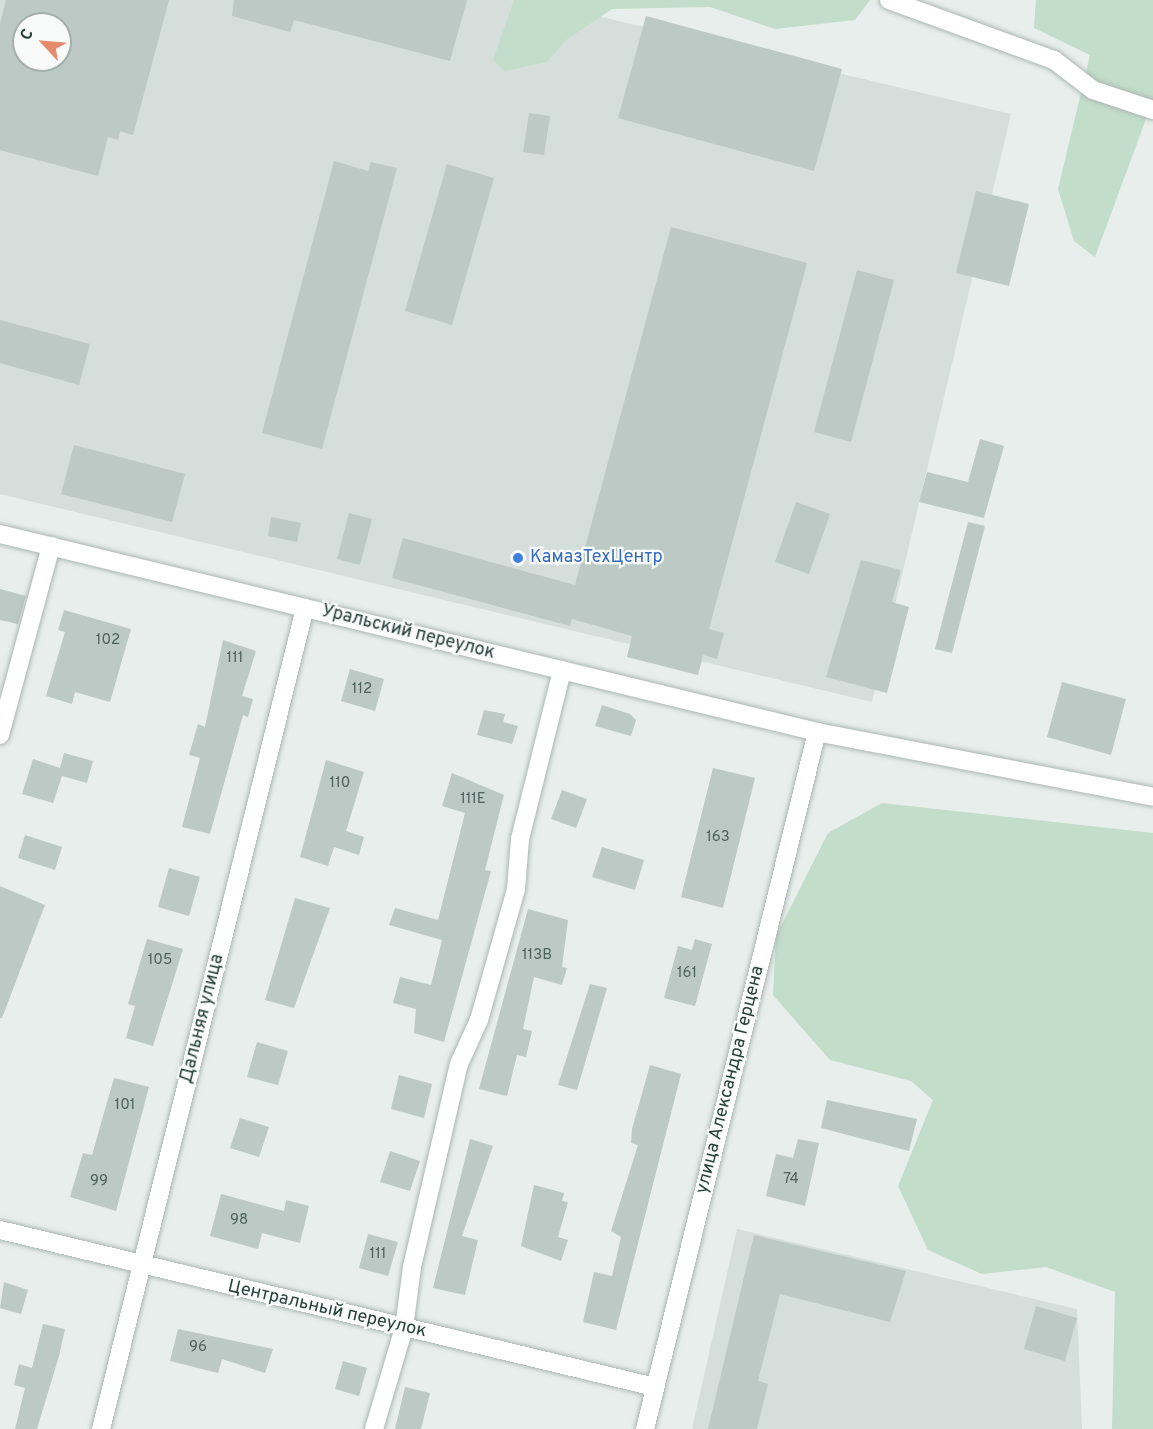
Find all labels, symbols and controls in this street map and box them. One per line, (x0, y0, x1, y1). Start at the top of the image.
north arrow (12, 12, 72, 72)
text: С (16, 26, 39, 44)
place label: КамазТехЦентр (530, 547, 663, 569)
marker: КамазТехЦентр (511, 551, 525, 565)
street label: Уральский переулок (319, 601, 497, 665)
house number: 102 (96, 632, 120, 650)
house number: 111 (227, 650, 243, 668)
house number: 112 (352, 681, 372, 699)
house number: 110 (330, 775, 350, 793)
house number: 111Е (460, 791, 486, 809)
house number: 163 (706, 829, 730, 847)
house number: 113В (522, 947, 552, 965)
house number: 105 (148, 952, 172, 970)
street label: Дальняя улица (177, 952, 229, 1086)
street label: улица Александра Герцена (692, 963, 770, 1197)
house number: 161 (677, 965, 697, 983)
house number: 101 (115, 1097, 135, 1115)
house number: 74 (783, 1171, 799, 1189)
house number: 99 (90, 1173, 108, 1191)
house number: 98 (230, 1212, 248, 1230)
house number: 111 (370, 1246, 386, 1264)
street label: Центральный переулок (226, 1277, 428, 1343)
house number: 96 (189, 1339, 207, 1357)

